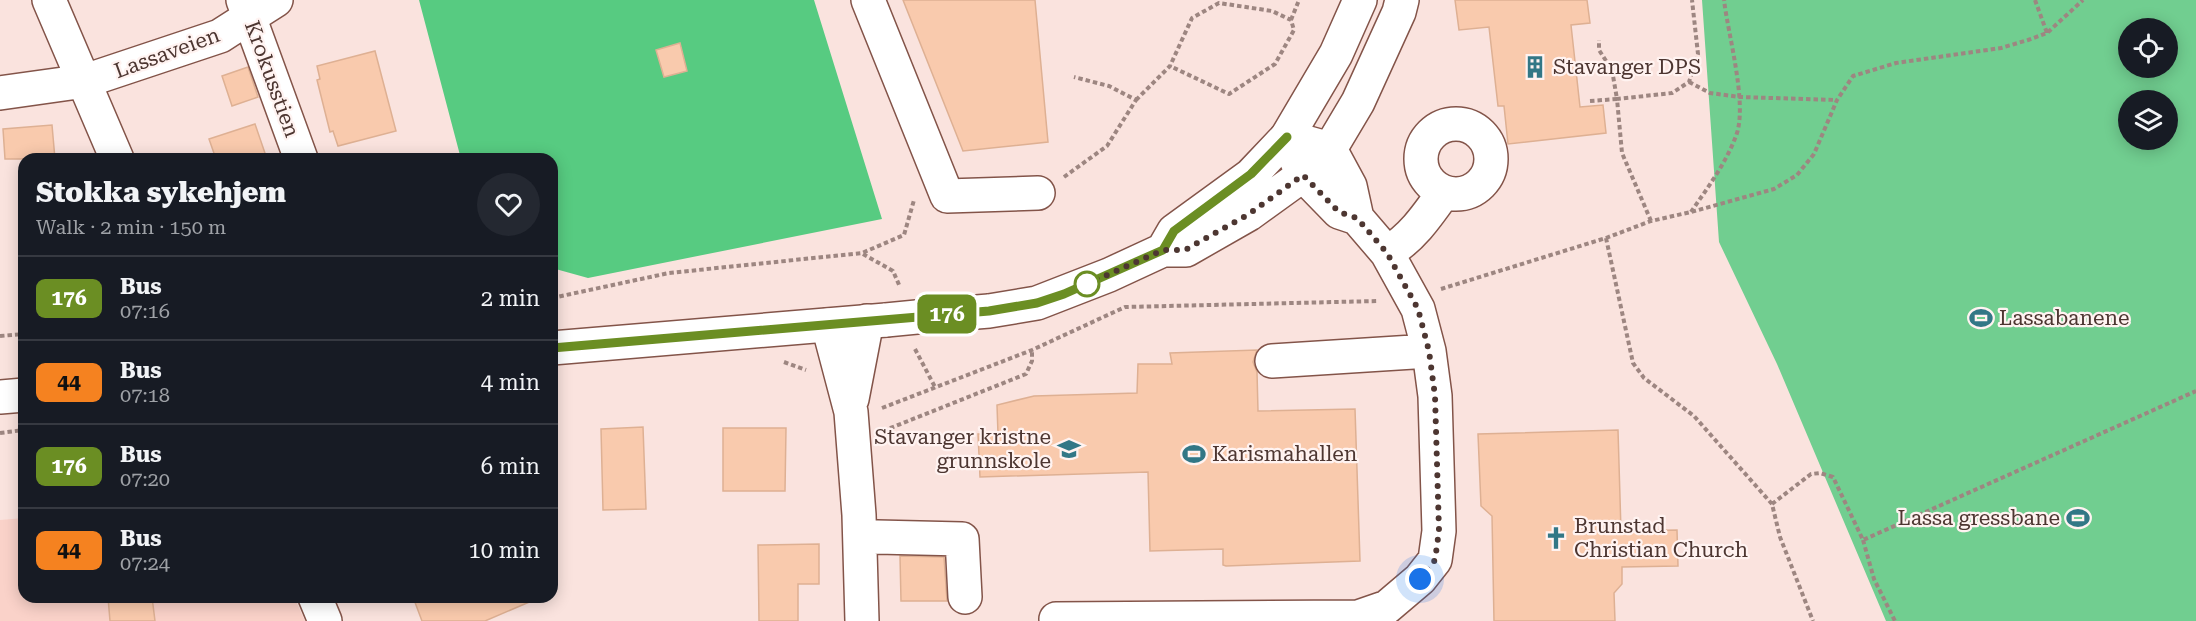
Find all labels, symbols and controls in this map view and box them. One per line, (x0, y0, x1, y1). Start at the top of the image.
street label: Krokusstien (240, 17, 304, 141)
map controls (2118, 18, 2178, 150)
button: locate (2118, 18, 2178, 78)
street label: Lassaveien (111, 23, 223, 83)
building icon: Stavanger DPS (1522, 54, 1548, 80)
place label: Stavanger DPS (1553, 55, 1701, 79)
button: layers (2118, 90, 2178, 150)
button: heart (477, 173, 540, 236)
text: Stokka sykehjem (36, 176, 286, 209)
text: Walk · 2 min · 150 m (36, 215, 226, 239)
unlabelled marker (1074, 271, 1100, 297)
text: Bus (120, 274, 162, 299)
text: 176 (51, 286, 87, 310)
text: 2 min (481, 286, 540, 311)
line badge: 176 (912, 294, 982, 334)
text: 07:16 (120, 299, 170, 323)
text: 176 (929, 302, 965, 326)
sports icon: Lassabanene (1968, 305, 1994, 331)
place label: Lassabanene (1999, 306, 2130, 330)
text: Bus (120, 358, 162, 383)
text: 44 (57, 370, 81, 394)
text: 4 min (481, 370, 540, 395)
text: 07:18 (120, 383, 170, 407)
place label: Stavanger kristne grunnskole (874, 425, 1051, 473)
school or university icon: Stavanger kristne grunnskole (1056, 436, 1082, 462)
sports icon: Karismahallen (1181, 441, 1207, 467)
text: Bus (120, 442, 162, 467)
place label: Karismahallen (1212, 442, 1358, 466)
text: 176 (51, 454, 87, 478)
text: 6 min (481, 454, 540, 479)
text: 07:20 (120, 467, 170, 491)
sports icon: Lassa gressbane (2065, 505, 2091, 531)
place label: Lassa gressbane (1897, 506, 2060, 530)
place label: Brunstad Christian Church (1574, 514, 1748, 562)
church icon: Brunstad Christian Church (1543, 525, 1569, 551)
text: Bus (120, 526, 162, 551)
text: 44 (57, 538, 81, 562)
text: 10 min (469, 538, 540, 563)
text: 07:24 (120, 551, 170, 575)
your location (1405, 564, 1435, 594)

